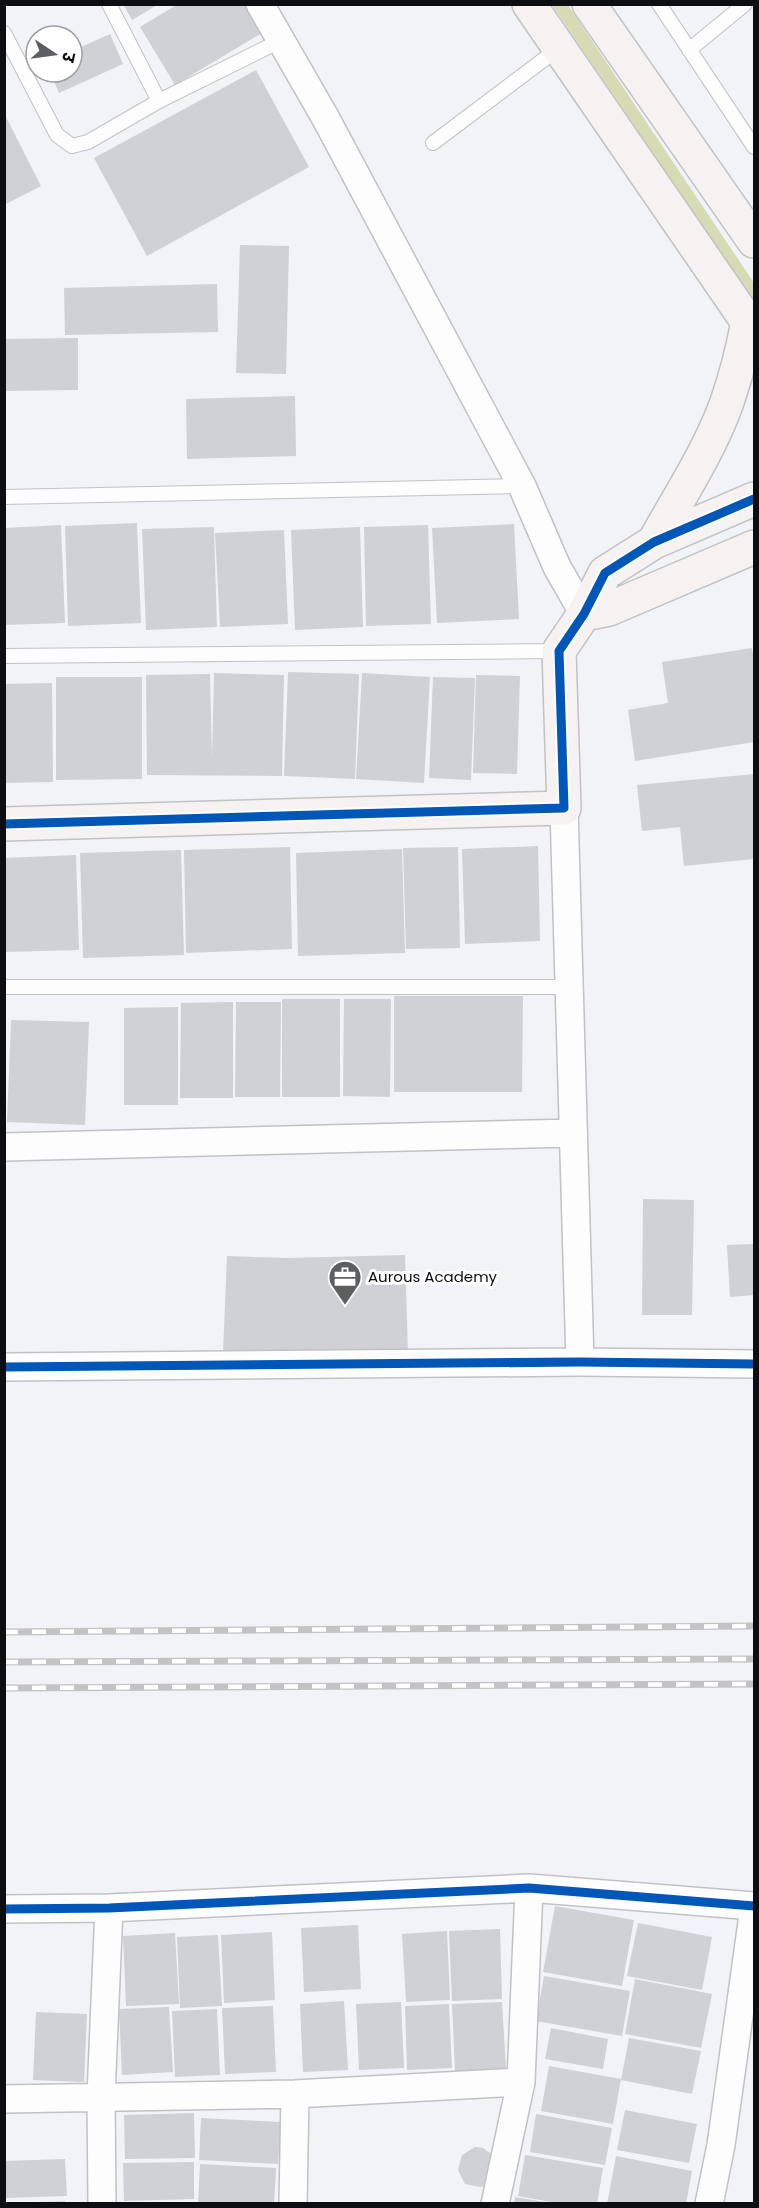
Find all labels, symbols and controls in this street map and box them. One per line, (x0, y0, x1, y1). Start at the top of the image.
north arrow (24, 24, 84, 84)
text: उ (56, 49, 81, 65)
office icon: Aurous Academy (327, 1259, 363, 1306)
place label: Aurous Academy (368, 1266, 498, 1287)

